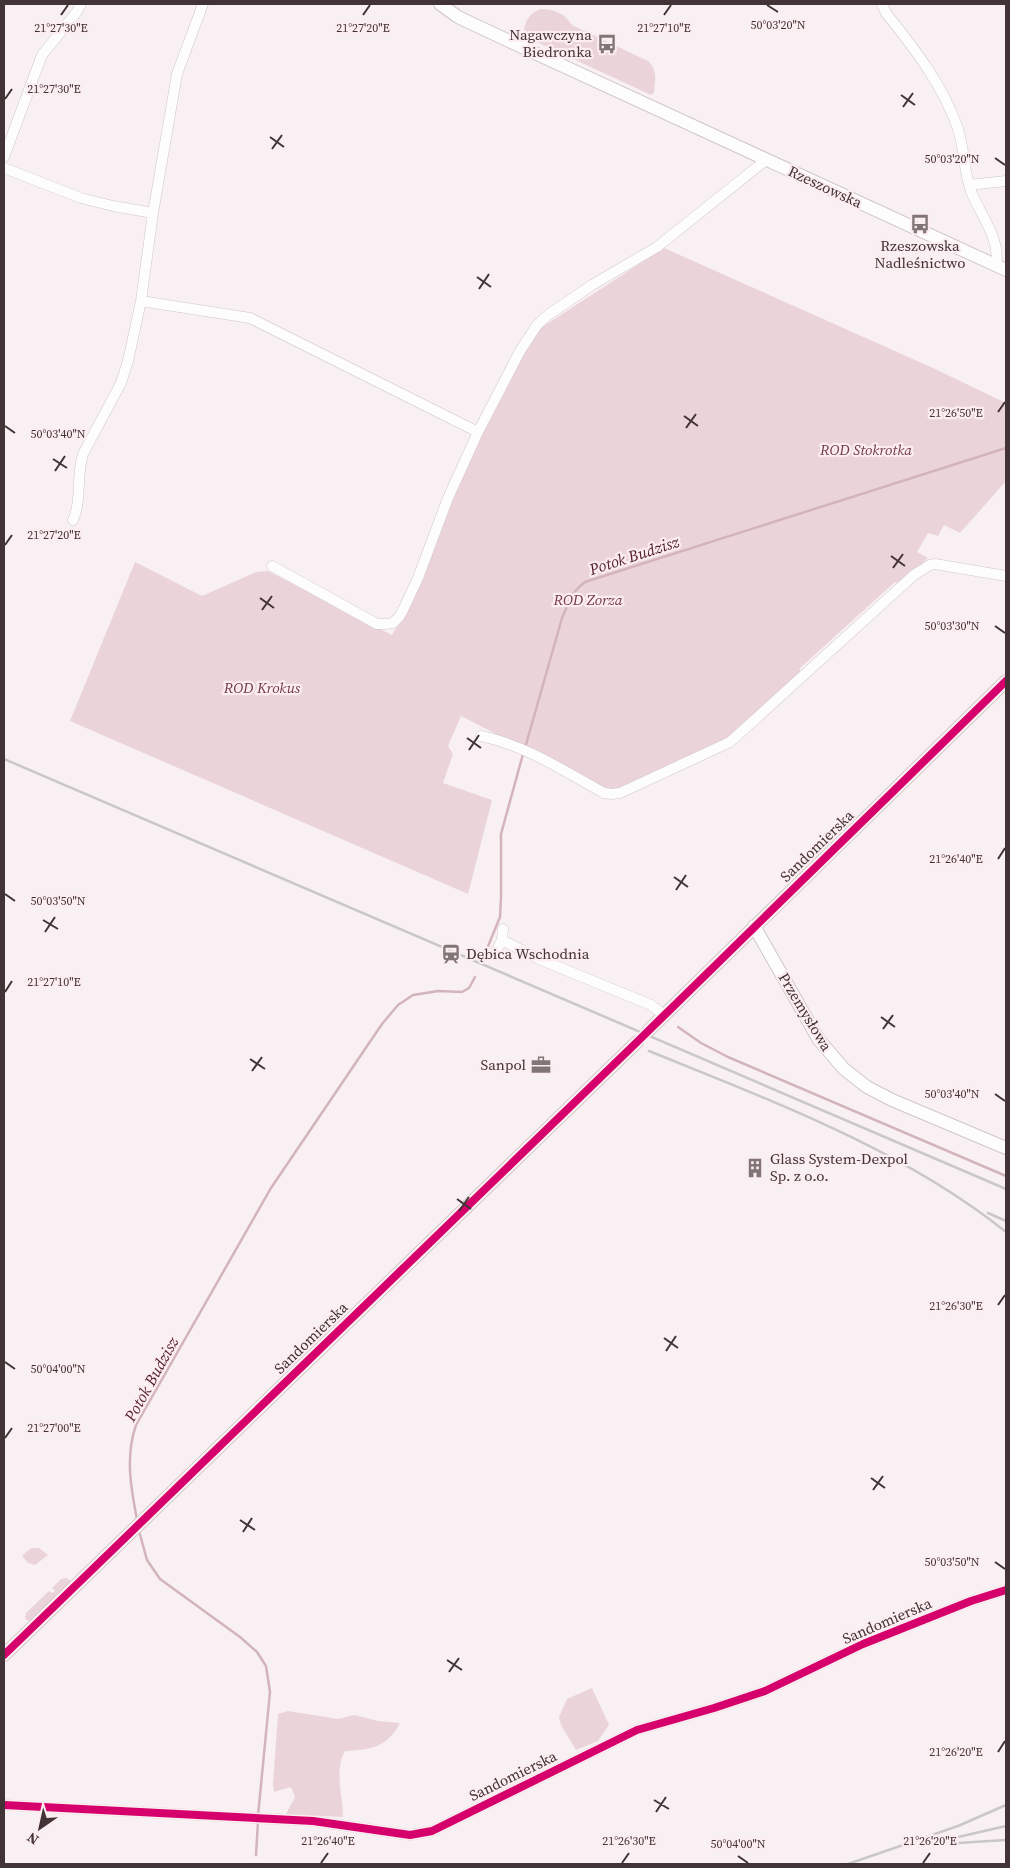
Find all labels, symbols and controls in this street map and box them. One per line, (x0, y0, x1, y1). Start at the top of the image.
text: 50°03'20"N (750, 17, 806, 33)
text: 21°27'30"E (34, 20, 88, 36)
text: 21°27'20"E (336, 20, 390, 36)
text: 21°27'10"E (637, 20, 691, 36)
place label: Nagawczyna Biedronka (509, 24, 592, 62)
bus stop icon: Nagawczyna Biedronka (596, 33, 618, 55)
text: 21°27'30"E (27, 81, 81, 97)
text: 50°03'20"N (924, 151, 980, 167)
street label: Rzeszowska (785, 160, 866, 213)
bus stop icon: Rzeszowska Nadleśnictwo (909, 213, 931, 235)
place label: Rzeszowska Nadleśnictwo (875, 235, 965, 273)
text: 21°26'50"E (929, 405, 983, 421)
text: 50°03'40"N (30, 426, 86, 442)
park label: ROD Stokrotka (819, 439, 912, 460)
text: 21°27'20"E (27, 527, 81, 543)
water label: Potok Budzisz (585, 530, 682, 580)
park label: ROD Zorza (552, 589, 623, 610)
text: 50°03'30"N (924, 618, 980, 634)
park label: ROD Krokus (223, 677, 301, 698)
street label: Sandomierska (775, 805, 858, 886)
text: 21°26'40"E (929, 851, 983, 867)
text: 50°03'50"N (30, 893, 86, 909)
station icon: Dębica Wschodnia (440, 943, 462, 965)
place label: Dębica Wschodnia (466, 943, 590, 964)
street label: Przemysłowa (774, 969, 837, 1055)
text: 21°27'10"E (27, 974, 81, 990)
place label: Sanpol (481, 1054, 527, 1075)
office icon: Sanpol (530, 1054, 552, 1076)
text: 50°03'40"N (924, 1086, 980, 1102)
place label: Glass System-Dexpol Sp. z o.o. (770, 1148, 909, 1186)
building icon: Glass System-Dexpol Sp. z o.o. (744, 1157, 766, 1179)
street label: Sandomierska (269, 1297, 352, 1378)
text: 21°26'30"E (929, 1298, 983, 1314)
water label: Potok Budzisz (118, 1332, 184, 1426)
text: 50°04'00"N (30, 1361, 86, 1377)
text: 21°27'00"E (27, 1420, 81, 1436)
text: 50°03'50"N (924, 1554, 980, 1570)
street label: Sandomierska (839, 1592, 935, 1649)
text: 21°26'20"E (929, 1744, 983, 1760)
street label: Sandomierska (465, 1745, 560, 1806)
north arrow (15, 1803, 65, 1853)
text: N (23, 1828, 43, 1850)
text: 21°26'40"E (301, 1833, 355, 1849)
text: 21°26'30"E (602, 1833, 656, 1849)
text: 21°26'20"E (903, 1833, 957, 1849)
text: 50°04'00"N (710, 1836, 766, 1852)

